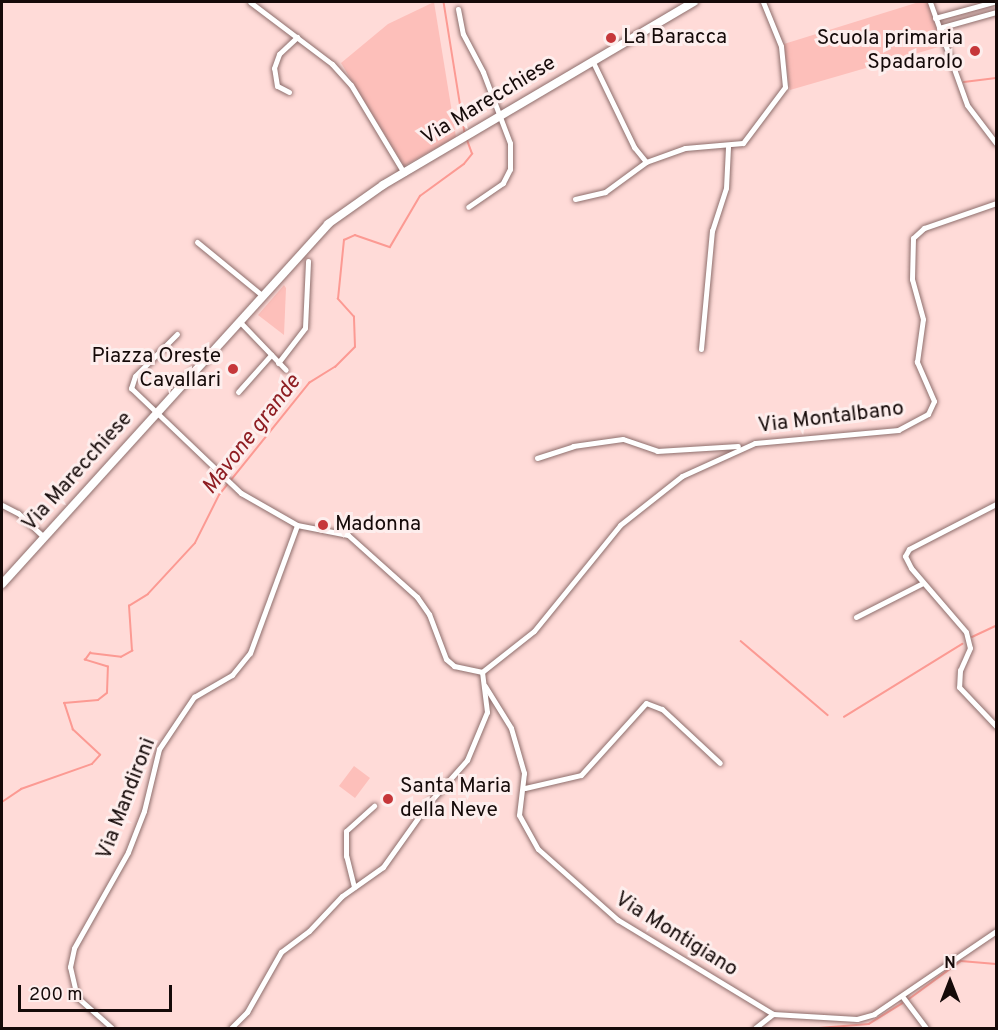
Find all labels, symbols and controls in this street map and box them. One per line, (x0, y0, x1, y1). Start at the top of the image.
place label: La Baracca (623, 25, 727, 51)
place label: Scuola primaria Spadarolo (817, 26, 963, 76)
marker: La Baracca (604, 31, 618, 45)
marker: Scuola primaria Spadarolo (968, 44, 982, 58)
street label: Via Marecchiese (417, 51, 561, 151)
place label: Piazza Oreste Cavallari (91, 344, 221, 394)
marker: Piazza Oreste Cavallari (226, 362, 240, 376)
water label: Mavone grande (197, 370, 307, 500)
street label: Via Montalbano (757, 397, 905, 439)
street label: Via Marecchiese (18, 407, 138, 537)
place label: Madonna (335, 512, 421, 538)
marker: Madonna (316, 518, 330, 532)
street label: Via Mandironi (92, 735, 162, 863)
place label: Santa Maria della Neve (400, 774, 511, 824)
marker: Santa Maria della Neve (381, 792, 395, 806)
street label: Via Montigiano (610, 887, 742, 983)
north arrow (920, 952, 980, 1012)
text: N (944, 954, 956, 974)
scale bar (21, 973, 176, 1011)
text: 200 m (29, 984, 82, 1007)

